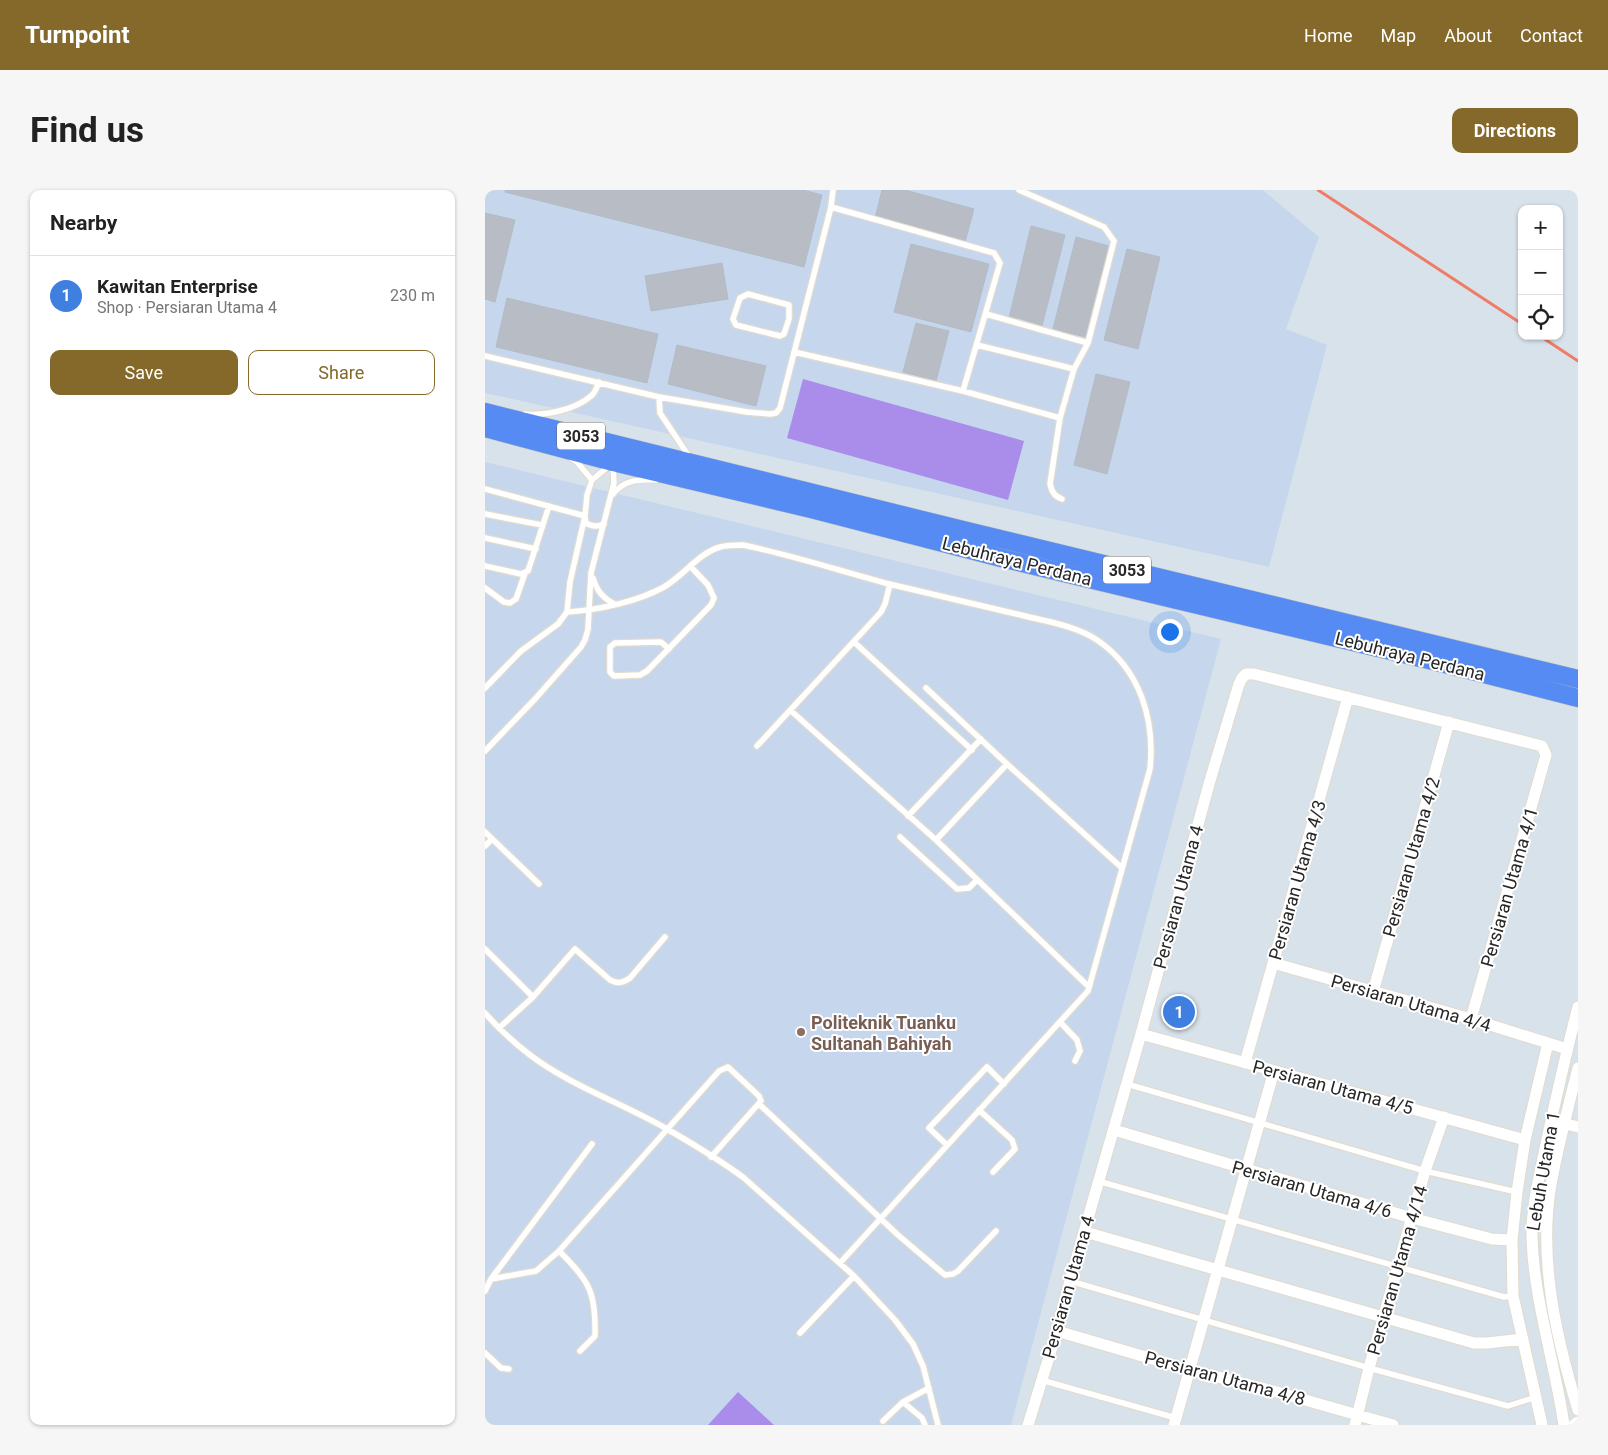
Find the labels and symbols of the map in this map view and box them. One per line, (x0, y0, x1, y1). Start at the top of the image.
road number: 3053 (557, 422, 605, 450)
street label: Lebuhraya Perdana (940, 532, 1094, 590)
road number: 3053 (1103, 556, 1151, 584)
your location (1157, 619, 1183, 645)
street label: Lebuhraya Perdana (1333, 627, 1487, 685)
street label: Persiaran Utama 4/2 (1378, 775, 1444, 939)
street label: Persiaran Utama 4/3 (1264, 798, 1330, 962)
street label: Persiaran Utama 4/1 (1476, 805, 1542, 969)
street label: Persiaran Utama 4 (1149, 823, 1207, 971)
street label: Persiaran Utama 4/4 (1329, 970, 1493, 1036)
pin: 1 (1163, 993, 1195, 1031)
place label: Politeknik Tuanku Sultanah Bahiyah (811, 1012, 956, 1054)
marker: Politeknik Tuanku Sultanah Bahiyah (795, 1026, 807, 1038)
street label: Persiaran Utama 4/5 (1250, 1055, 1416, 1119)
street label: Lebuh Utama 1 (1522, 1110, 1564, 1232)
street label: Persiaran Utama 4/6 (1230, 1156, 1394, 1222)
street label: Persiaran Utama 4/14 (1363, 1183, 1431, 1357)
street label: Persiaran Utama 4 (1038, 1213, 1098, 1361)
street label: Persiaran Utama 4/8 (1142, 1346, 1308, 1410)

